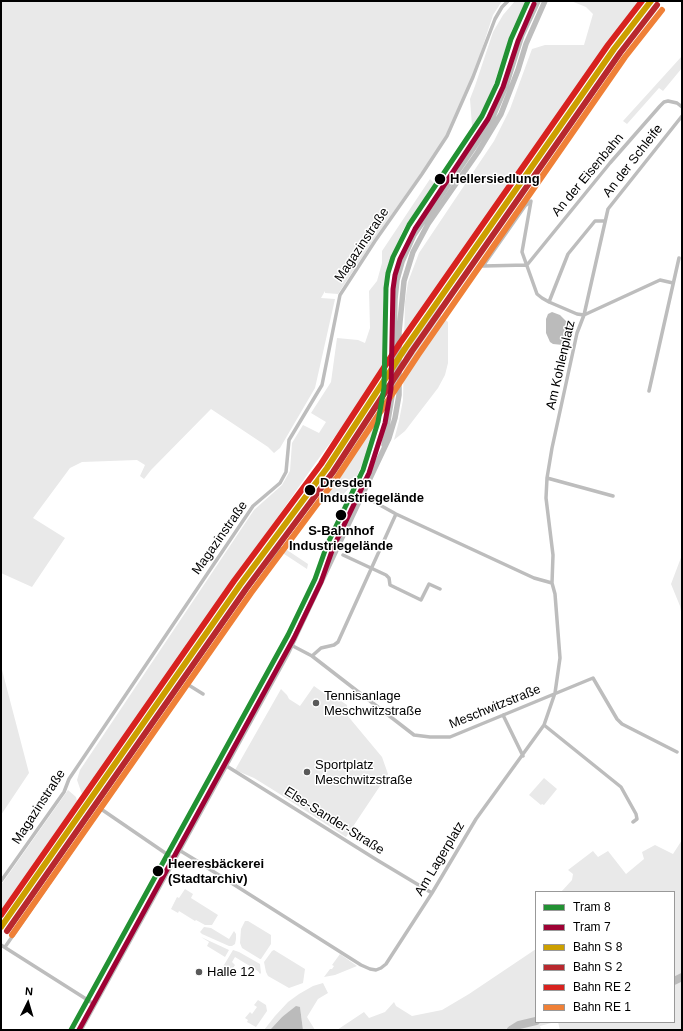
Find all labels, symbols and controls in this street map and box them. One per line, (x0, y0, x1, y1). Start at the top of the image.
street label: An der Schleife (600, 121, 666, 201)
street label: An der Eisenbahn (549, 130, 627, 220)
place label: Hellersiedlung (450, 171, 540, 187)
marker: Hellersiedlung (433, 172, 447, 186)
street label: Magazinstraße (331, 205, 393, 285)
street label: Am Kohlenplatz (543, 319, 579, 411)
place label: Dresden Industriegelände (320, 475, 424, 506)
marker: Dresden Industriegelände (303, 483, 317, 497)
street label: Magazinstraße (189, 498, 251, 578)
marker: S-Bahnhof Industriegelände (334, 508, 348, 522)
place label: S-Bahnhof Industriegelände (289, 523, 393, 554)
street label: Meschwitzstraße (447, 682, 543, 732)
place label: Tennisanlage Meschwitzstraße (324, 688, 422, 719)
marker: Tennisanlage Meschwitzstraße (311, 698, 321, 708)
place label: Sportplatz Meschwitzstraße (315, 757, 413, 788)
street label: Magazinstraße (9, 767, 69, 847)
marker: Sportplatz Meschwitzstraße (302, 767, 312, 777)
street label: Else-Sander-Straße (281, 784, 387, 858)
street label: Am Lagerplatz (412, 819, 468, 899)
place label: Heeresbäckerei (Stadtarchiv) (168, 856, 264, 887)
marker: Heeresbäckerei (Stadtarchiv) (151, 864, 165, 878)
legend (535, 891, 675, 1023)
text: Tram 8 (573, 900, 611, 914)
text: Tram 7 (573, 920, 611, 934)
text: Bahn S 8 (573, 940, 622, 954)
text: Bahn S 2 (573, 960, 622, 974)
place label: Halle 12 (207, 964, 255, 980)
marker: Halle 12 (194, 967, 204, 977)
text: Bahn RE 2 (573, 980, 631, 994)
north arrow (8, 983, 48, 1023)
text: N (25, 985, 34, 997)
text: Bahn RE 1 (573, 1000, 631, 1014)

